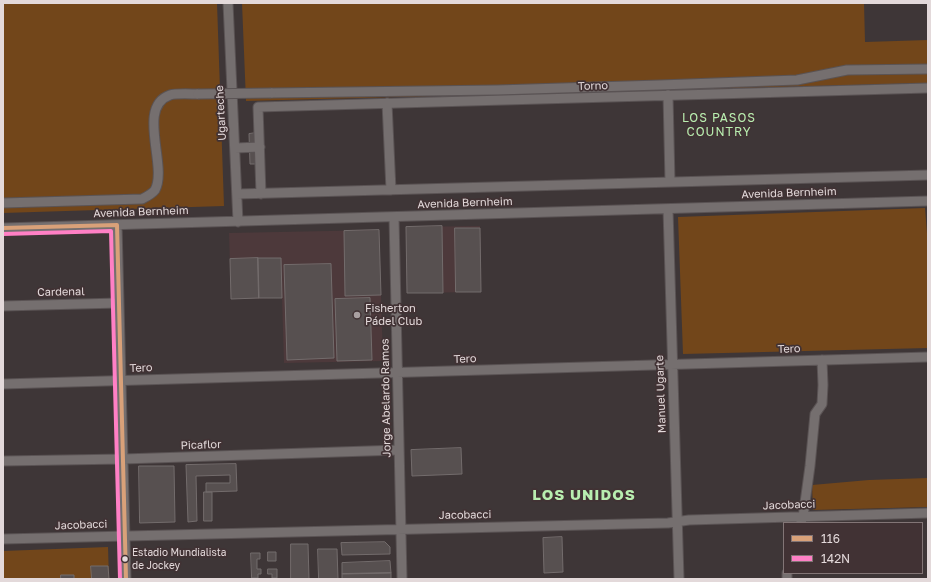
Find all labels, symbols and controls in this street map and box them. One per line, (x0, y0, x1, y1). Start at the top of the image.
street label: Torno (578, 79, 608, 93)
street label: Ugarteche (213, 85, 229, 141)
district label: LOS PASOS COUNTRY (682, 111, 756, 139)
street label: Avenida Bernheim (741, 185, 837, 201)
street label: Avenida Bernheim (417, 195, 513, 211)
street label: Avenida Bernheim (93, 204, 189, 220)
street label: Cardenal (37, 285, 85, 299)
place label: Fisherton Pádel Club (365, 302, 422, 328)
marker: Fisherton Pádel Club (352, 310, 362, 320)
street label: Jorge Abelardo Ramos (378, 338, 394, 458)
street label: Tero (777, 342, 801, 356)
street label: Tero (453, 352, 477, 366)
street label: Manuel Ugarte (653, 355, 669, 433)
street label: Tero (129, 361, 153, 375)
street label: Picaflor (180, 438, 222, 452)
district label: LOS UNIDOS (532, 486, 636, 504)
street label: Jacobacci (762, 497, 816, 513)
street label: Jacobacci (438, 508, 492, 522)
street label: Jacobacci (54, 517, 108, 533)
legend (783, 522, 923, 574)
text: 116 (821, 531, 840, 546)
place label: Estadio Mundialista de Jockey (132, 547, 226, 570)
text: 142N (821, 551, 850, 566)
marker: Estadio Mundialista de Jockey (120, 554, 130, 564)

